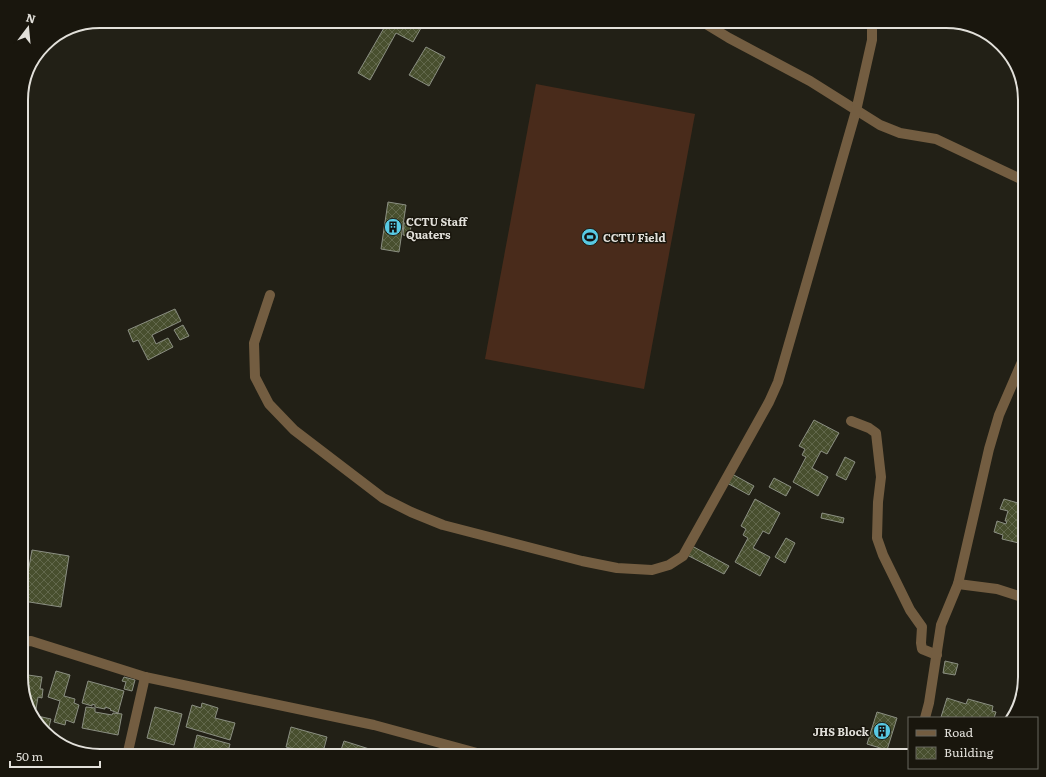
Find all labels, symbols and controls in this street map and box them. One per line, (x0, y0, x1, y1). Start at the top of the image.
north arrow (8, 8, 48, 48)
text: N (24, 8, 38, 26)
place label: CCTU Staff Quaters (406, 213, 468, 242)
building icon: CCTU Staff Quaters (383, 217, 403, 237)
sports icon: CCTU Field (580, 227, 600, 247)
place label: CCTU Field (603, 229, 666, 245)
legend (908, 717, 1038, 769)
building icon: JHS Block (872, 721, 892, 741)
place label: JHS Block (813, 723, 870, 739)
text: Road (944, 723, 974, 741)
scale bar (10, 743, 100, 769)
text: Building (944, 743, 994, 761)
text: 50 m (16, 747, 43, 765)

